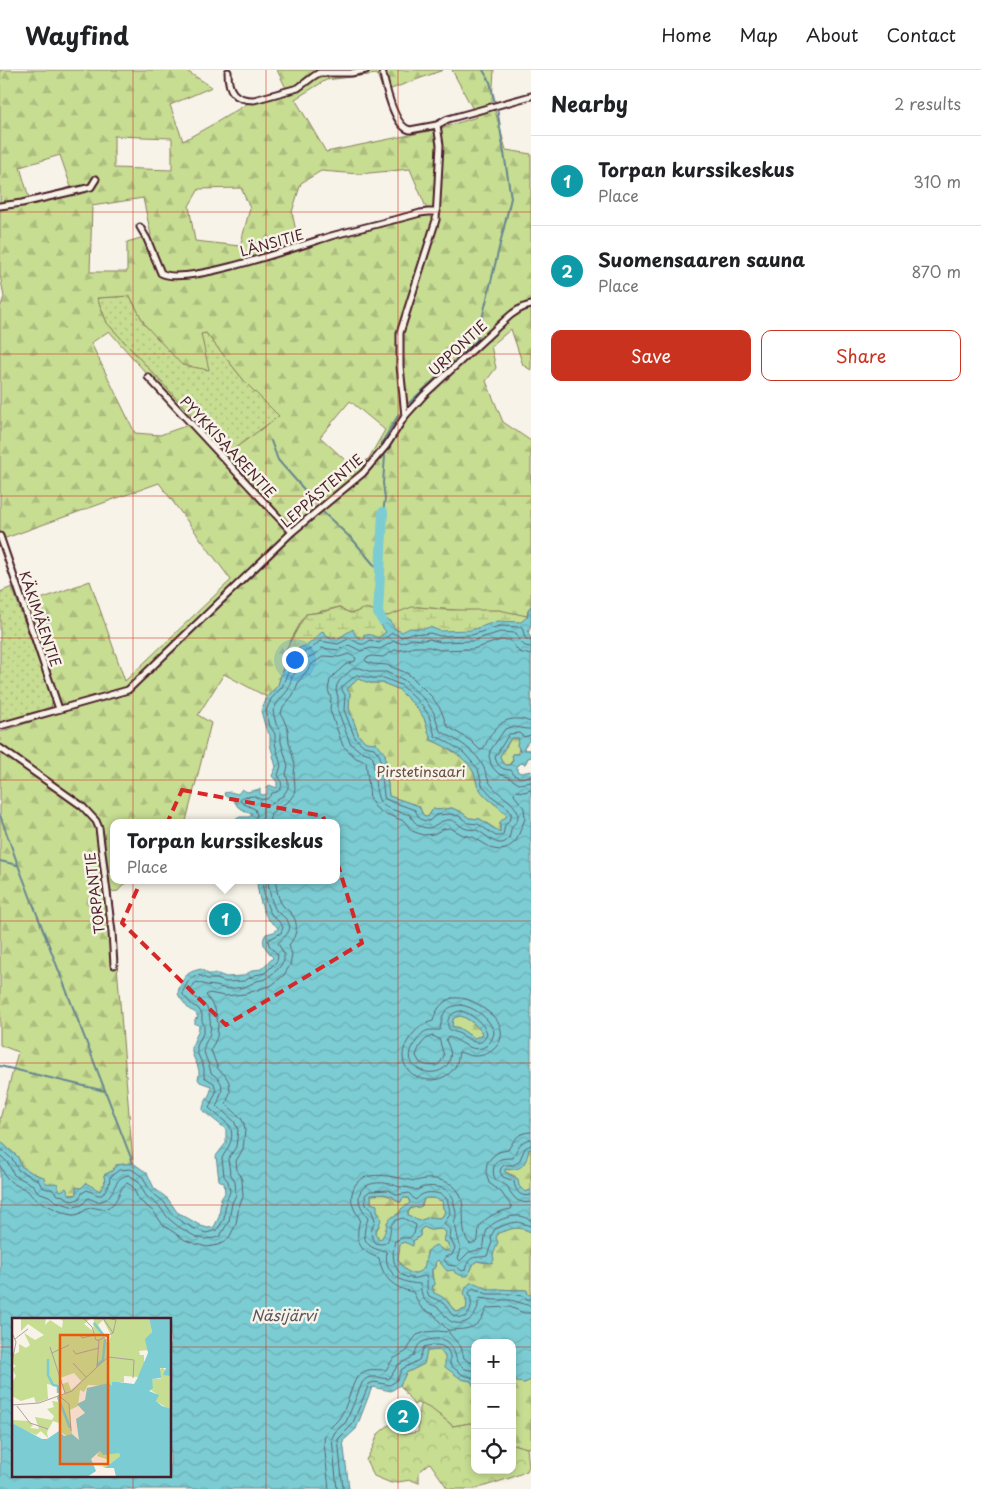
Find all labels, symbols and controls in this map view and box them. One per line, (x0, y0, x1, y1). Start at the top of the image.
text: Wayfind (25, 17, 129, 53)
text: Home (661, 21, 711, 48)
text: Map (739, 21, 778, 48)
text: About (806, 21, 858, 48)
text: Contact (886, 21, 956, 48)
text: Nearby (551, 87, 628, 119)
text: 2 results (894, 91, 961, 115)
text: Torpan kurssikeskus (598, 155, 794, 183)
text: 1 (563, 169, 571, 193)
text: 310 m (913, 169, 961, 193)
text: Place (598, 183, 639, 207)
street label: LÄNSITIE (237, 223, 306, 262)
text: Suomensaaren sauna (598, 245, 805, 273)
text: 2 (561, 259, 573, 283)
text: 870 m (912, 259, 961, 283)
text: Place (598, 273, 639, 297)
street label: URPONTIE (424, 315, 492, 380)
button: Save (551, 330, 751, 381)
button: Share (761, 330, 961, 381)
street label: PYYKKISAARENTIE (176, 391, 281, 502)
street label: LEPPÄSTENTIE (276, 449, 368, 532)
street label: KÄKIMÄENTIE (14, 568, 67, 670)
your location (282, 647, 308, 673)
park label: Pirstetinsaari (376, 761, 466, 782)
popup (110, 819, 340, 884)
text: Torpan kurssikeskus (127, 826, 323, 854)
street label: TORPANTIE (79, 851, 110, 935)
text: Place (127, 854, 168, 878)
pin: 1 (209, 900, 241, 938)
water label: Näsijärvi (251, 1303, 319, 1326)
inset map (12, 1318, 171, 1476)
map controls (471, 1339, 516, 1474)
button: + (471, 1339, 516, 1384)
button: − (471, 1384, 516, 1429)
pin: 2 (387, 1397, 419, 1435)
button: locate (471, 1429, 516, 1474)

